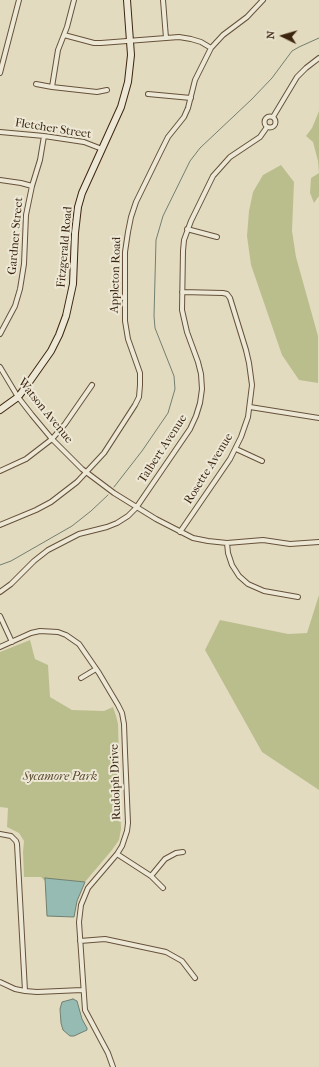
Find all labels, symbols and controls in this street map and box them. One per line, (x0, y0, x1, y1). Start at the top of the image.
north arrow (263, 16, 303, 56)
text: N (264, 30, 277, 40)
street label: Fletcher Street (14, 116, 92, 142)
street label: Gardner Street (5, 197, 27, 275)
street label: Fitzgerald Road (54, 206, 76, 288)
street label: Appleton Road (107, 237, 125, 313)
street label: Watson Avenue (14, 376, 76, 446)
street label: Talbert Avenue (135, 412, 191, 486)
street label: Rosette Avenue (181, 431, 237, 507)
street label: Rudolph Drive (107, 744, 125, 820)
park label: Sycamore Park (23, 770, 97, 784)

